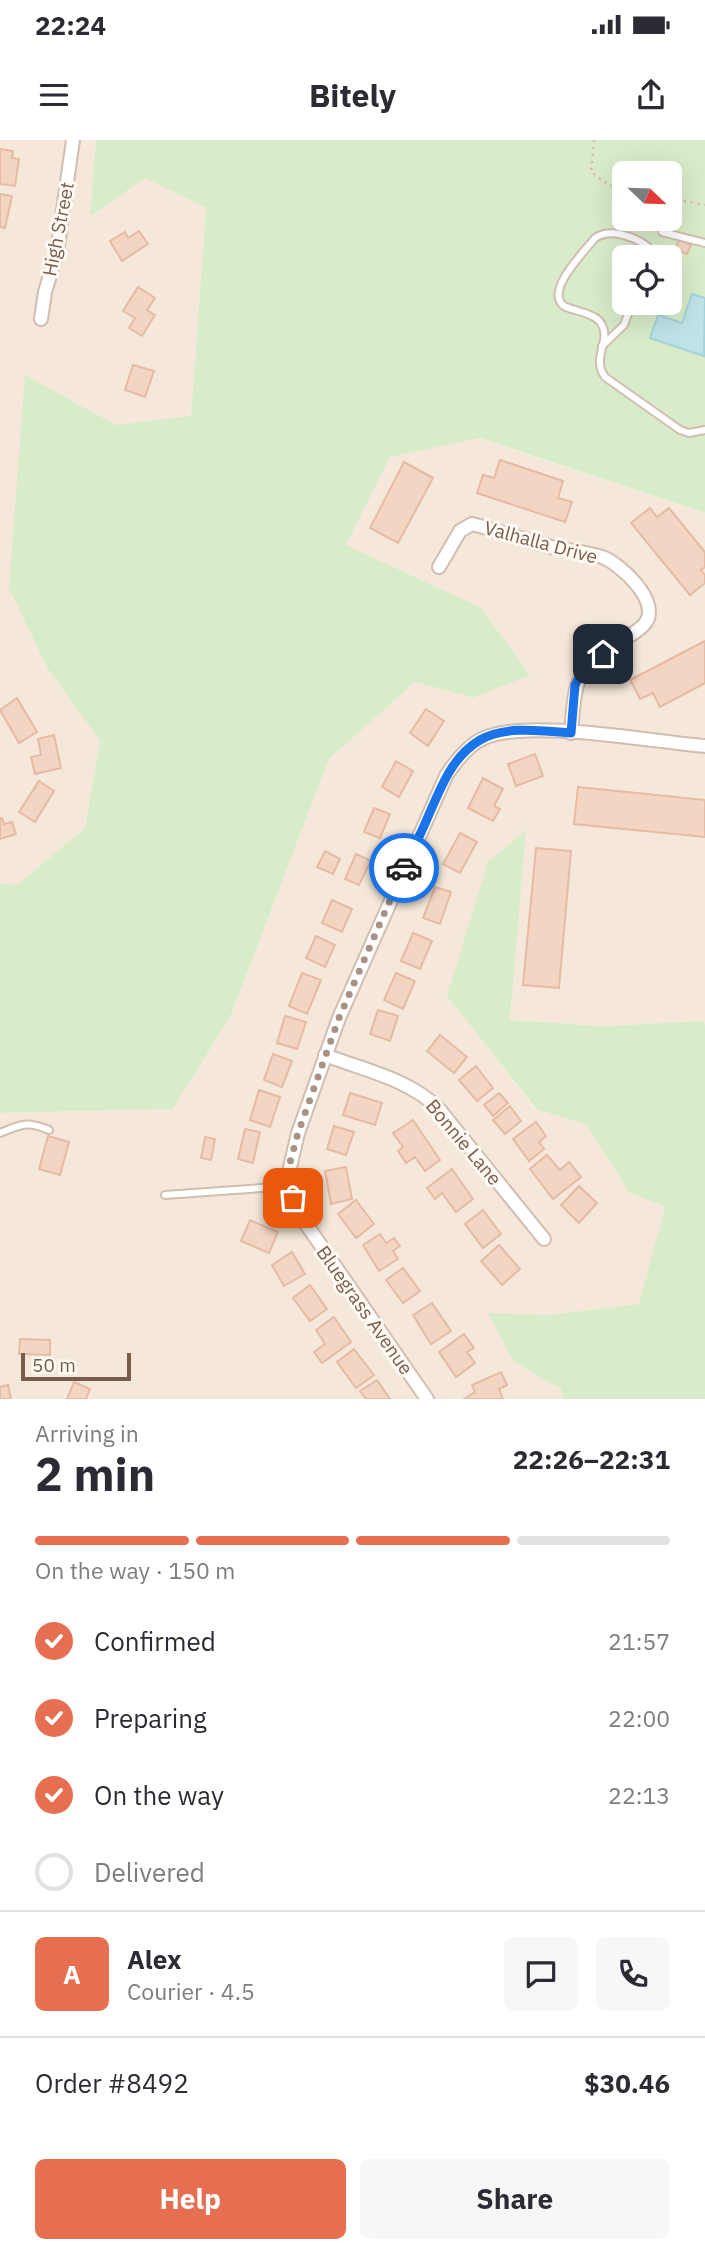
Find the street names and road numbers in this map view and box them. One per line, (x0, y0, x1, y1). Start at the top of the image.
street label: High Street (37, 180, 79, 278)
street label: Valhalla Drive (482, 515, 600, 569)
street label: Bonnie Lane (421, 1094, 507, 1190)
street label: Bluegrass Avenue (312, 1241, 418, 1379)

